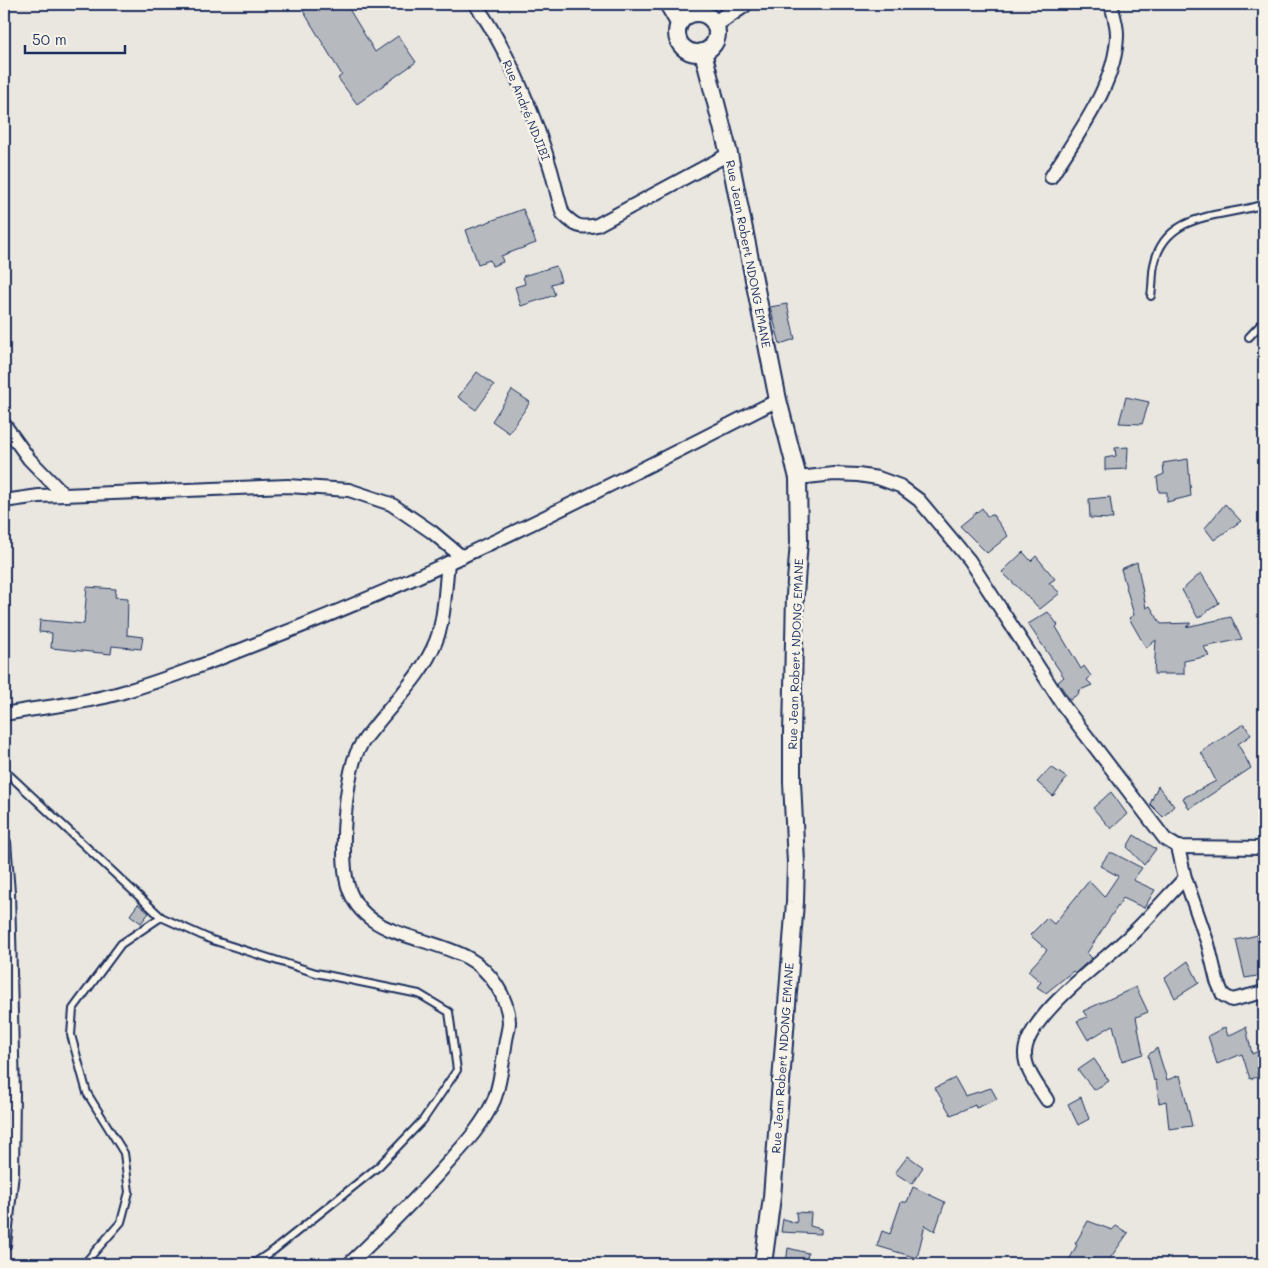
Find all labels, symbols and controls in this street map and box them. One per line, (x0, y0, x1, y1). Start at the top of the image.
scale bar (25, 22, 125, 54)
text: 50 m (32, 29, 67, 49)
street label: Rue André NDJIBI (500, 57, 554, 163)
street label: Rue Jean Robert NDONG EMANE (723, 159, 775, 349)
street label: Rue Jean Robert NDONG EMANE (784, 558, 806, 750)
street label: Rue Jean Robert NDONG EMANE (767, 962, 797, 1154)

